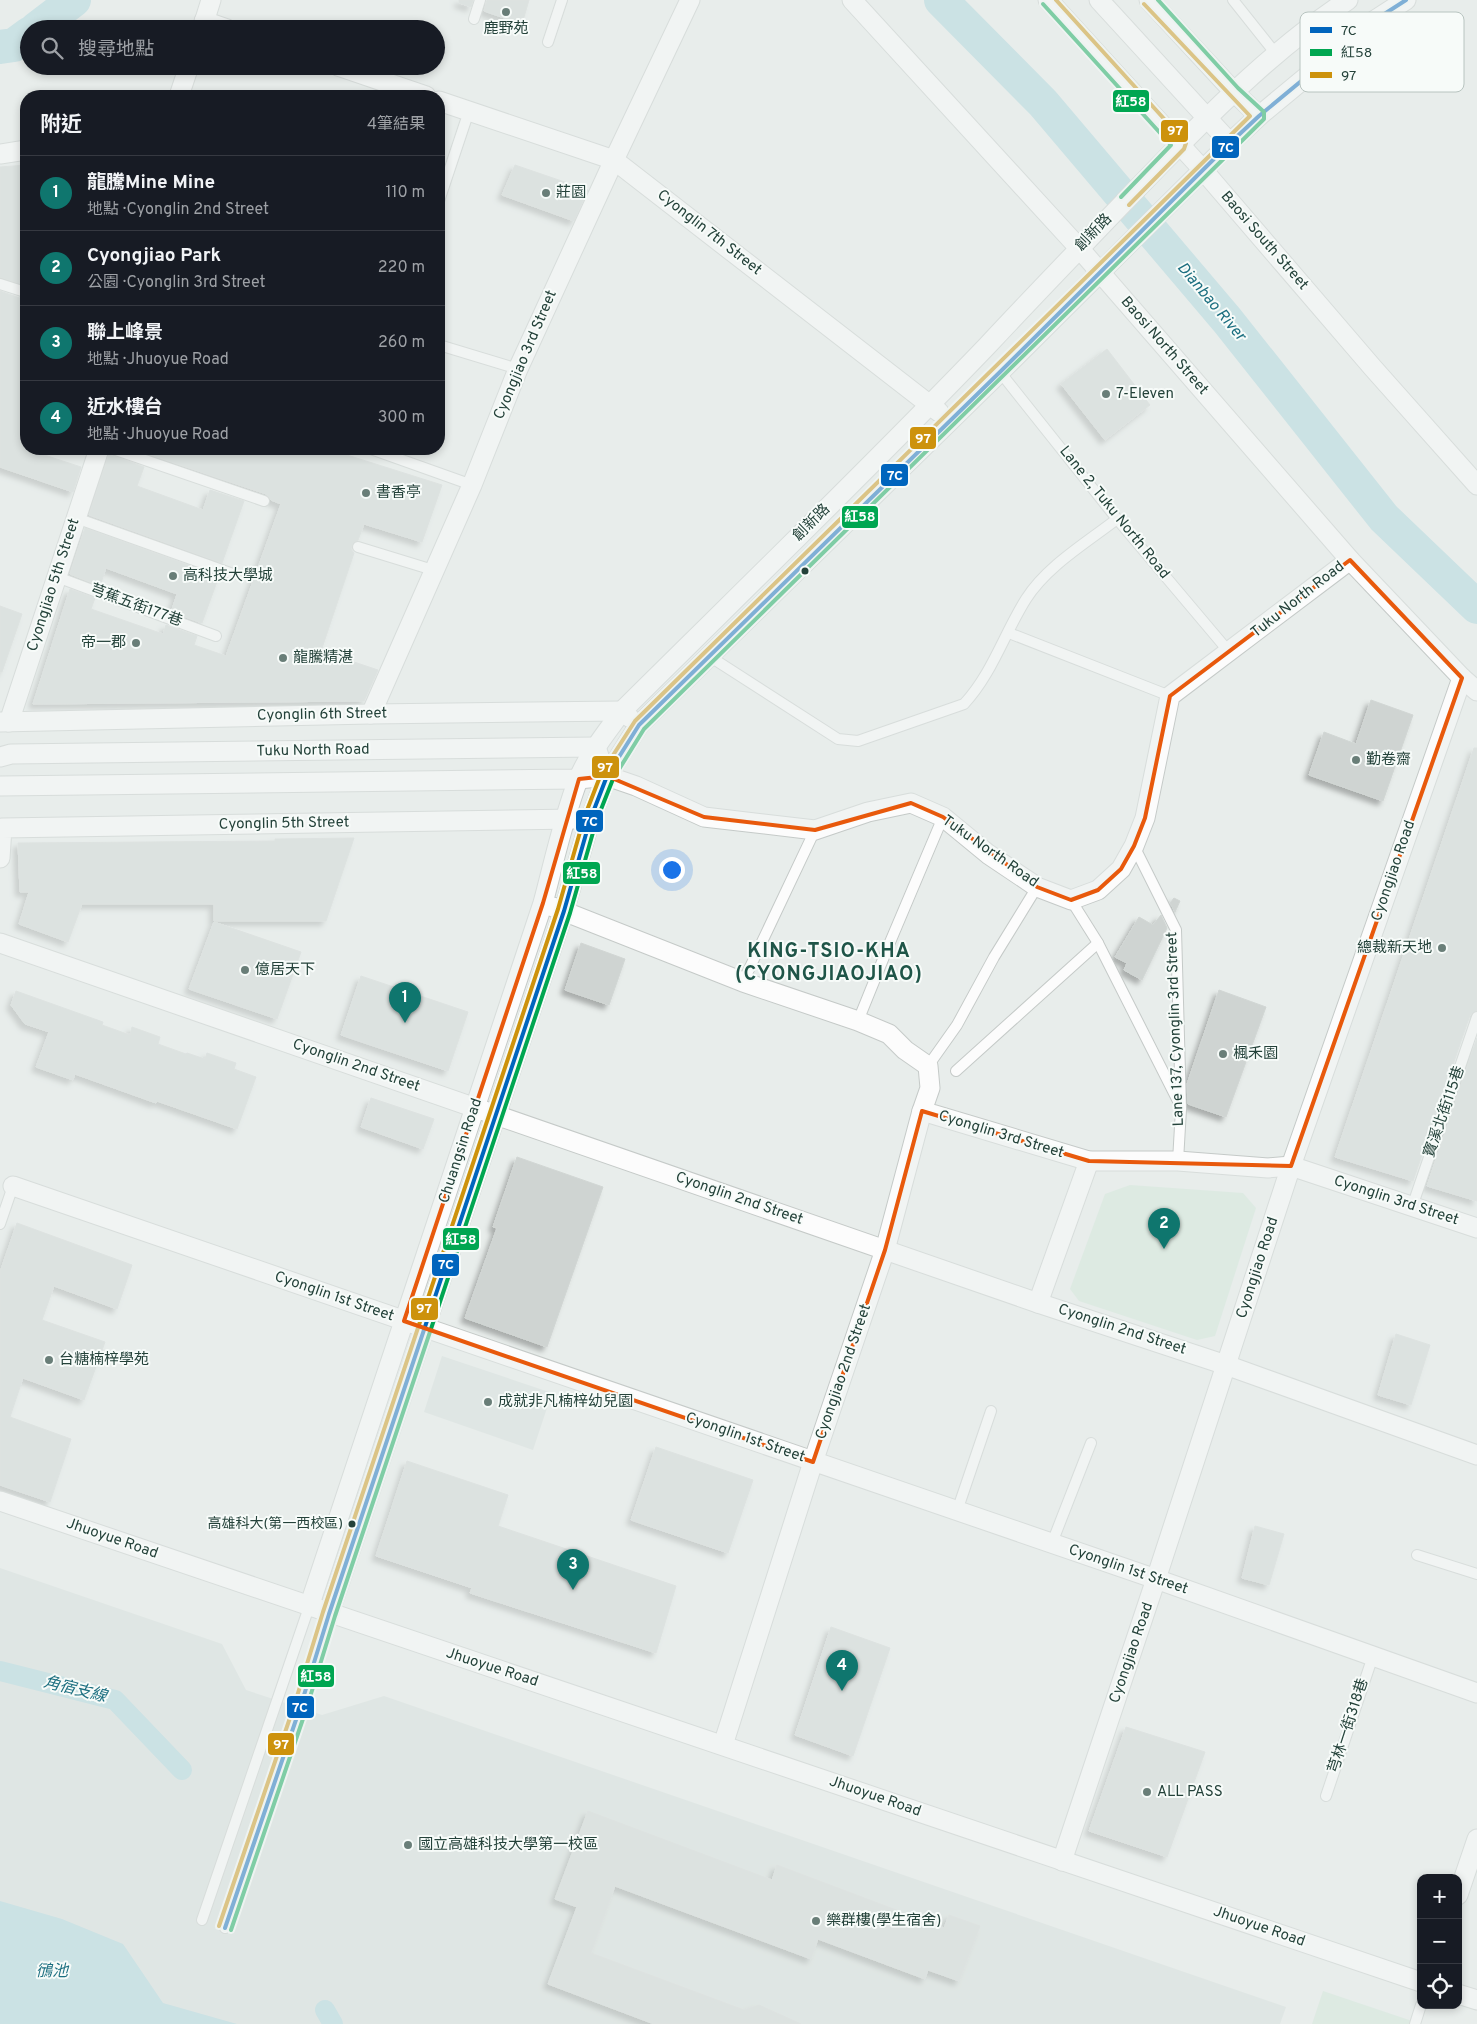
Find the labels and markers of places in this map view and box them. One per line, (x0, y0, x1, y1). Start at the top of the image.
marker: 鹿野苑 (500, 6, 512, 18)
place label: 鹿野苑 (483, 20, 529, 39)
place label: 莊園 (556, 184, 586, 203)
marker: 莊園 (540, 187, 552, 199)
place label: 7-Eleven (1116, 385, 1174, 404)
marker: 7-Eleven (1100, 388, 1112, 400)
place label: 書香亭 (376, 484, 421, 503)
marker: 書香亭 (360, 487, 372, 499)
unlabelled marker (800, 566, 810, 576)
place label: 高科技大學城 (183, 567, 273, 586)
marker: 高科技大學城 (167, 570, 179, 582)
place label: 帝一郡 (81, 634, 126, 653)
marker: 帝一郡 (130, 637, 142, 649)
place label: 龍騰精湛 (293, 648, 353, 668)
marker: 龍騰精湛 (277, 652, 289, 664)
place label: 勤卷齋 (1366, 751, 1411, 770)
marker: 勤卷齋 (1350, 754, 1362, 766)
place label: 總裁新天地 (1357, 939, 1432, 958)
marker: 總裁新天地 (1436, 942, 1448, 954)
place label: 億居天下 (255, 961, 315, 980)
marker: 億居天下 (239, 964, 251, 976)
pin: 1 (389, 982, 421, 1023)
place label: 楓禾園 (1233, 1045, 1278, 1064)
marker: 楓禾園 (1217, 1048, 1229, 1060)
pin: 2 (1148, 1208, 1180, 1249)
place label: 台糖楠梓學苑 (59, 1350, 149, 1370)
marker: 台糖楠梓學苑 (43, 1354, 55, 1366)
place label: 成就非凡楠梓幼兒園 (498, 1392, 633, 1412)
marker: 成就非凡楠梓幼兒園 (482, 1396, 494, 1408)
place label: 高雄科大(第一西校區) (207, 1515, 343, 1533)
marker: 高雄科大(第一西校區) (347, 1519, 357, 1529)
pin: 3 (557, 1549, 589, 1590)
pin: 4 (826, 1650, 858, 1691)
place label: ALL PASS (1157, 1783, 1223, 1802)
marker: ALL PASS (1141, 1786, 1153, 1798)
place label: 國立高雄科技大學第一校區 (418, 1835, 598, 1855)
marker: 國立高雄科技大學第一校區 (402, 1839, 414, 1851)
place label: 樂群樓(學生宿舍) (826, 1912, 941, 1931)
marker: 樂群樓(學生宿舍) (810, 1915, 822, 1927)

